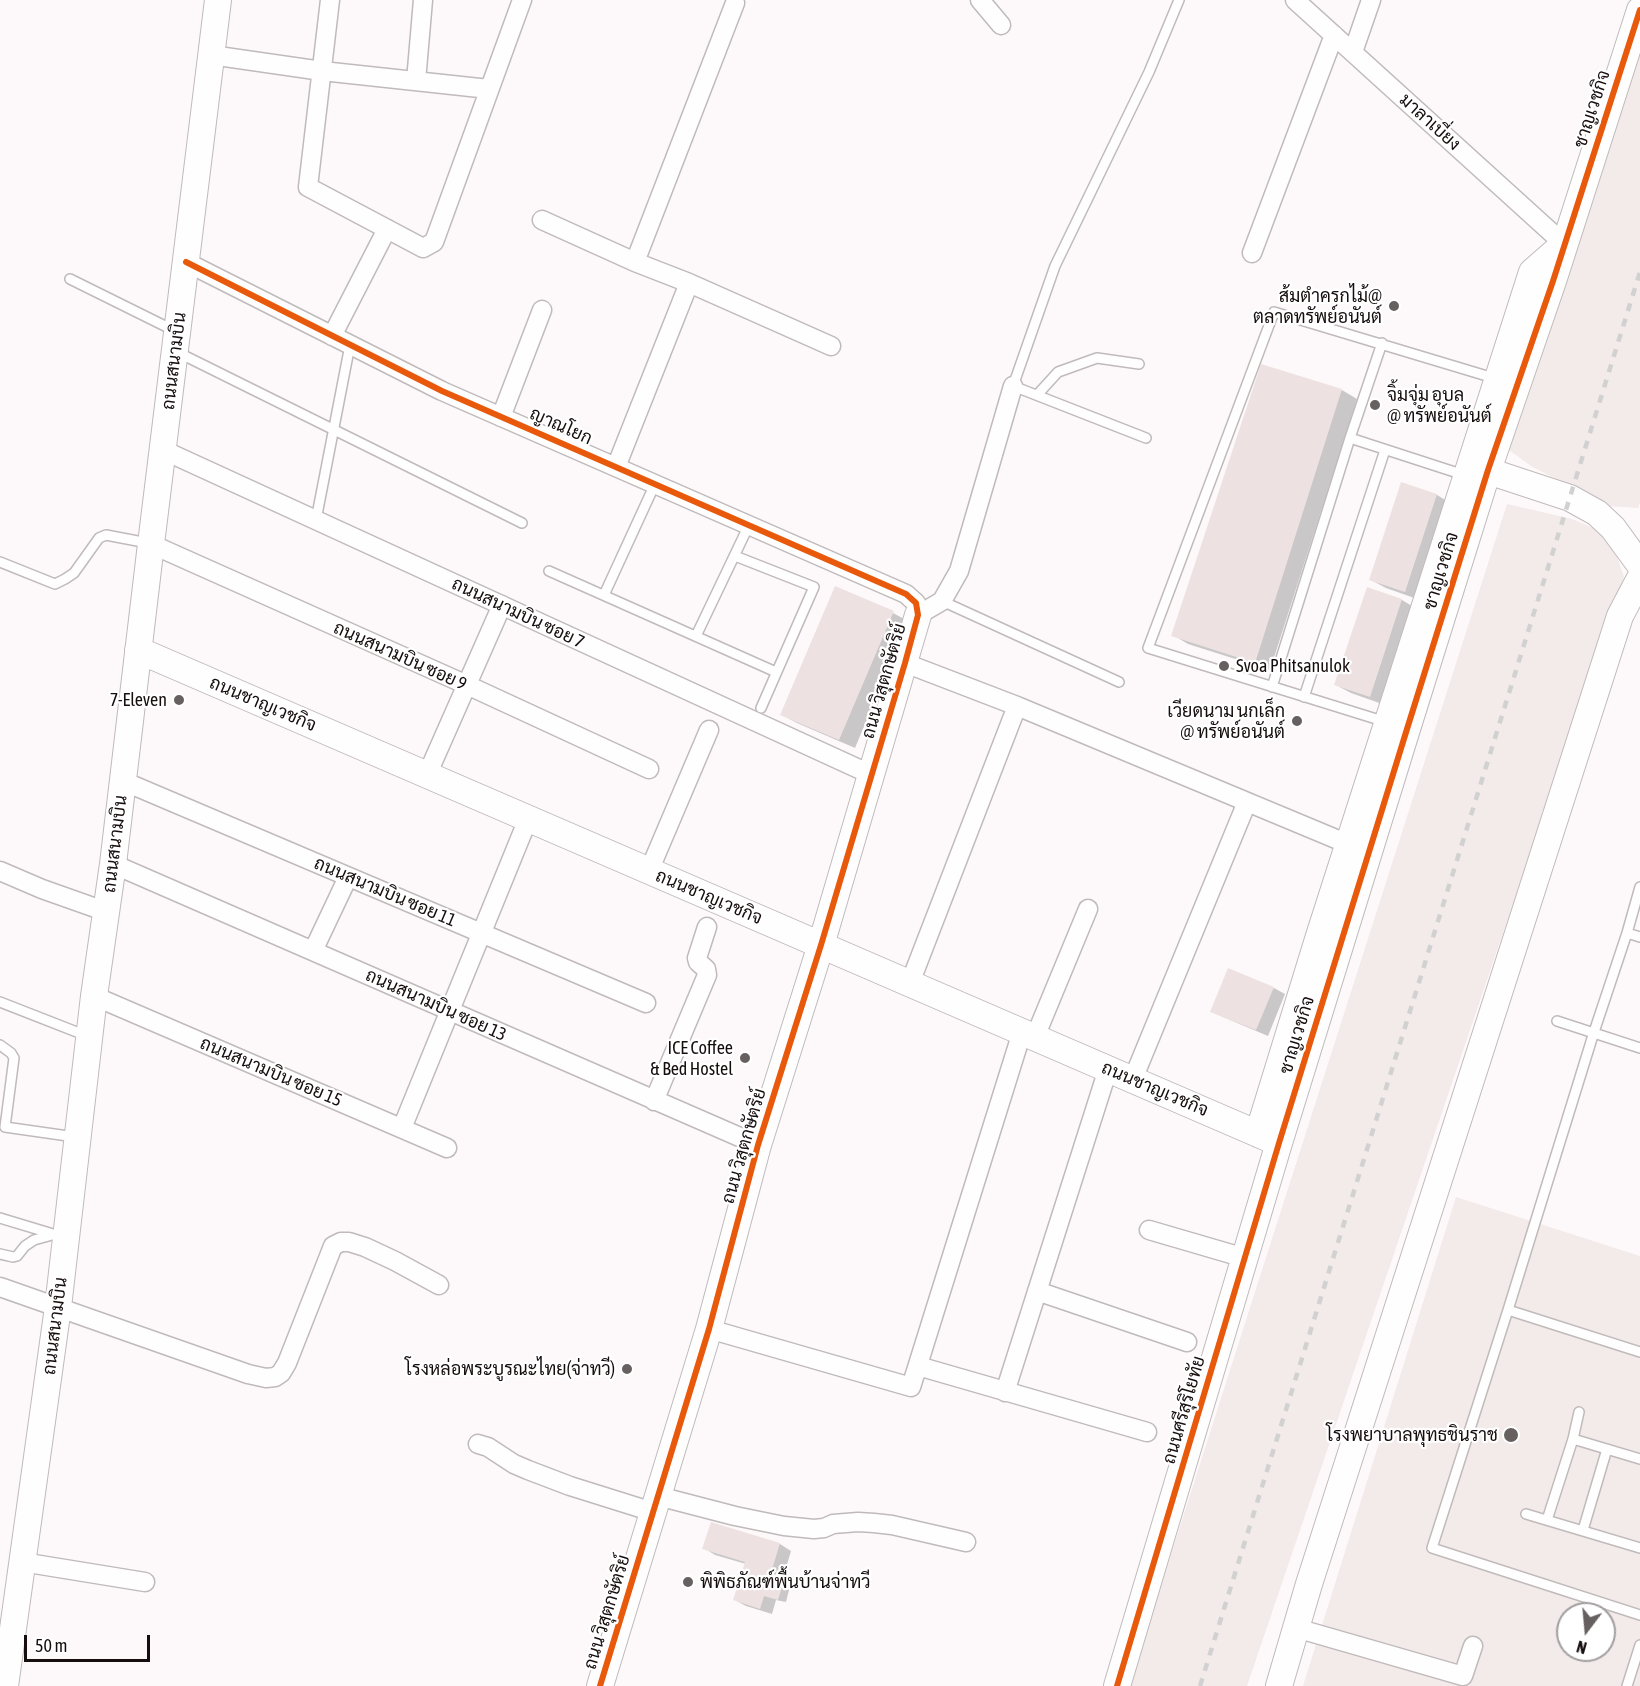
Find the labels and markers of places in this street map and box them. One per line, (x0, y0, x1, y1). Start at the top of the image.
place label: ส้มตำครกไม้@ ตลาดทรัพย์อนันต์ (1253, 285, 1382, 328)
marker: ส้มตำครกไม้@ ตลาดทรัพย์อนันต์ (1387, 299, 1401, 313)
place label: จิ้มจุ่ม อุบล @ ทรัพย์อนันต์ (1387, 384, 1492, 426)
marker: จิ้มจุ่ม อุบล @ ทรัพย์อนันต์ (1368, 398, 1382, 412)
place label: Svoa Phitsanulok (1236, 655, 1350, 677)
marker: Svoa Phitsanulok (1217, 659, 1231, 673)
place label: 7-Eleven (110, 689, 167, 711)
marker: 7-Eleven (172, 693, 186, 707)
place label: เวียดนาม นกเล็ก @ ทรัพย์อนันต์ (1167, 700, 1285, 742)
marker: เวียดนาม นกเล็ก @ ทรัพย์อนันต์ (1290, 714, 1304, 728)
place label: ICE Coffee & Bed Hostel (650, 1037, 733, 1080)
marker: ICE Coffee & Bed Hostel (738, 1051, 752, 1065)
place label: โรงหล่อพระบูรณะไทย(จ่าทวี) (405, 1358, 615, 1380)
marker: โรงหล่อพระบูรณะไทย(จ่าทวี) (620, 1362, 634, 1376)
place label: โรงพยาบาลพุทธชินราช (1326, 1424, 1498, 1446)
marker: โรงพยาบาลพุทธชินราช (1502, 1426, 1520, 1444)
place label: พิพิธภัณฑ์พื้นบ้านจ่าทวี (700, 1571, 870, 1593)
marker: พิพิธภัณฑ์พื้นบ้านจ่าทวี (681, 1575, 695, 1589)

